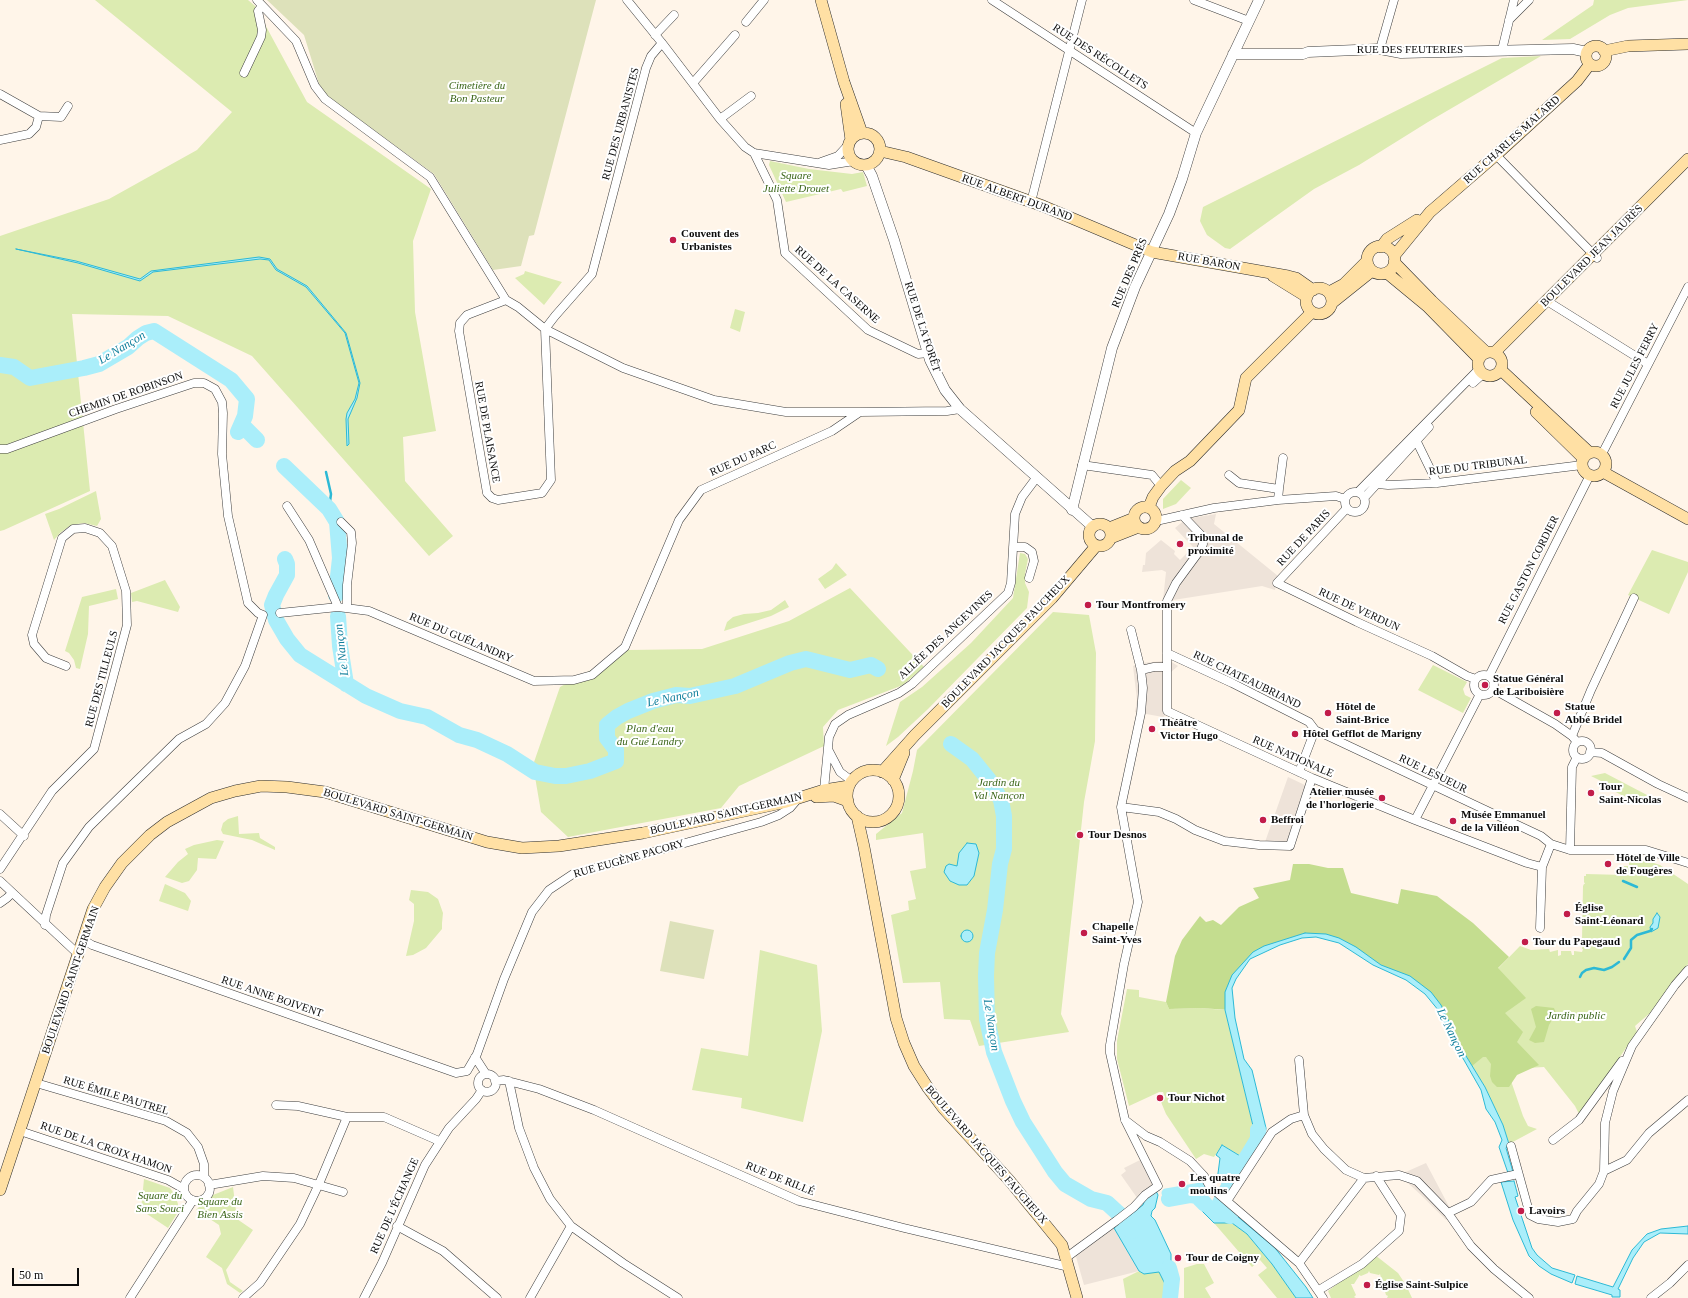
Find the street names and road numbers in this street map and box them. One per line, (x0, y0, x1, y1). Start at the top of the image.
street label: RUE DES RÉCOLLETS (1050, 21, 1150, 93)
street label: RUE DES FEUTERIES (1357, 43, 1463, 57)
street label: RUE DES URBANISTES (600, 66, 642, 182)
street label: RUE CHARLES MALARD (1461, 93, 1563, 187)
street label: RUE ALBERT DURAND (960, 172, 1074, 224)
street label: BOULEVARD JEAN JAURÈS (1538, 202, 1646, 310)
street label: RUE DES PRÉS (1109, 236, 1151, 310)
street label: RUE DE LA CASERNE (792, 243, 882, 327)
street label: RUE BARON (1177, 250, 1241, 274)
street label: RUE DE LA FORÊT (901, 280, 943, 374)
street label: RUE JULES FERRY (1608, 321, 1662, 411)
street label: CHEMIN DE ROBINSON (67, 369, 185, 421)
street label: RUE DE PLAISANCE (472, 380, 502, 484)
street label: RUE DU PARC (708, 439, 778, 479)
street label: RUE DU TRIBUNAL (1428, 453, 1528, 479)
street label: RUE DE PARIS (1275, 507, 1333, 569)
street label: RUE GASTON CORDIER (1496, 513, 1562, 627)
street label: BOULEVARD JACQUES FAUCHEUX (939, 573, 1073, 711)
street label: RUE DE VERDUN (1316, 585, 1402, 635)
street label: ALLÉE DES ANGEVINES (896, 588, 996, 682)
street label: RUE DU GUÉLANDRY (407, 610, 515, 666)
street label: RUE DES TILLEULS (83, 629, 121, 729)
street label: RUE CHATEAUBRIAND (1191, 648, 1303, 712)
street label: RUE NATIONALE (1251, 733, 1335, 781)
street label: RUE LESUEUR (1397, 752, 1469, 796)
street label: BOULEVARD SAINT-GERMAIN (322, 786, 474, 844)
street label: BOULEVARD SAINT-GERMAIN (649, 790, 803, 838)
street label: RUE EUGÈNE PACORY (572, 837, 686, 881)
street label: BOULEVARD SAINT-GERMAIN (39, 904, 103, 1056)
street label: RUE ANNE BOIVENT (220, 973, 324, 1021)
street label: RUE ÉMILE PAUTREL (62, 1074, 170, 1118)
street label: BOULEVARD JACQUES FAUCHEUX (922, 1083, 1050, 1227)
street label: RUE DE LA CROIX HAMON (39, 1119, 173, 1177)
street label: RUE DE L'ÉCHANGE (368, 1156, 422, 1256)
street label: RUE DE RILLÉ (744, 1159, 816, 1199)

